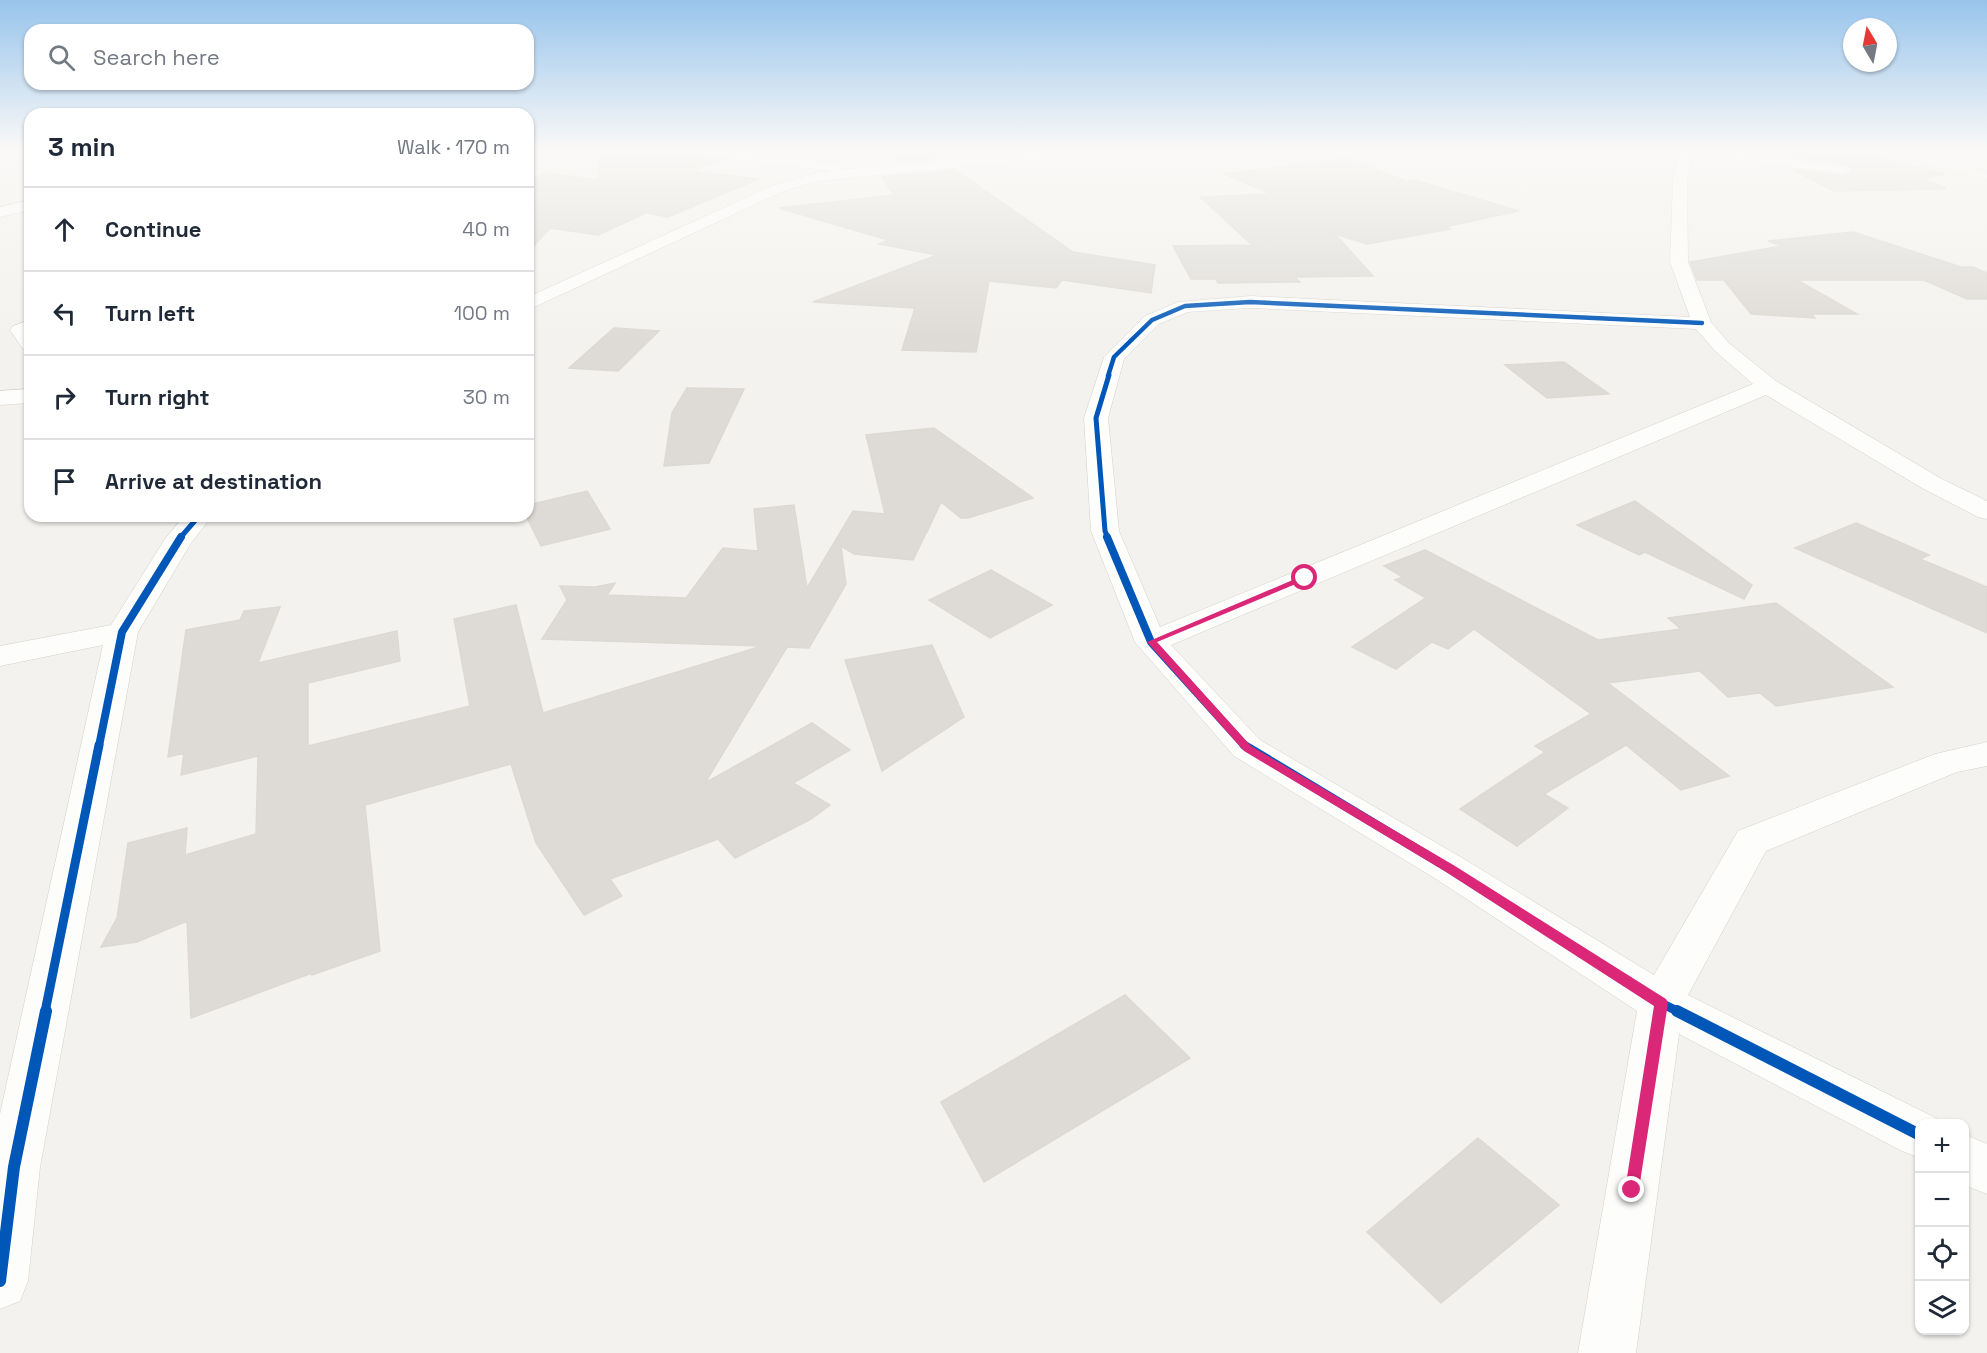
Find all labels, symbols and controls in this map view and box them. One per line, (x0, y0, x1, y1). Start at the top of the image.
north arrow (1843, 18, 1897, 72)
search box (24, 24, 534, 90)
icon: search (45, 41, 78, 74)
text: Search here (93, 43, 220, 71)
text: 3 min (48, 130, 116, 164)
text: Walk · 170 m (397, 134, 510, 160)
icon: ahead (48, 213, 81, 246)
text: Continue (105, 215, 201, 243)
text: 40 m (462, 216, 510, 242)
icon: left (48, 297, 81, 330)
text: Turn left (105, 299, 195, 327)
text: 100 m (454, 300, 510, 326)
icon: right (48, 381, 81, 414)
text: Turn right (105, 383, 210, 411)
text: 30 m (463, 384, 510, 410)
icon: arrive (48, 465, 81, 498)
text: Arrive at destination (105, 467, 322, 495)
route start (1291, 564, 1317, 590)
map controls (1915, 1119, 1969, 1335)
button: + (1915, 1119, 1969, 1173)
button: − (1915, 1173, 1969, 1227)
route end (1618, 1176, 1644, 1202)
button: locate (1915, 1227, 1969, 1281)
button: layers (1915, 1281, 1969, 1335)

